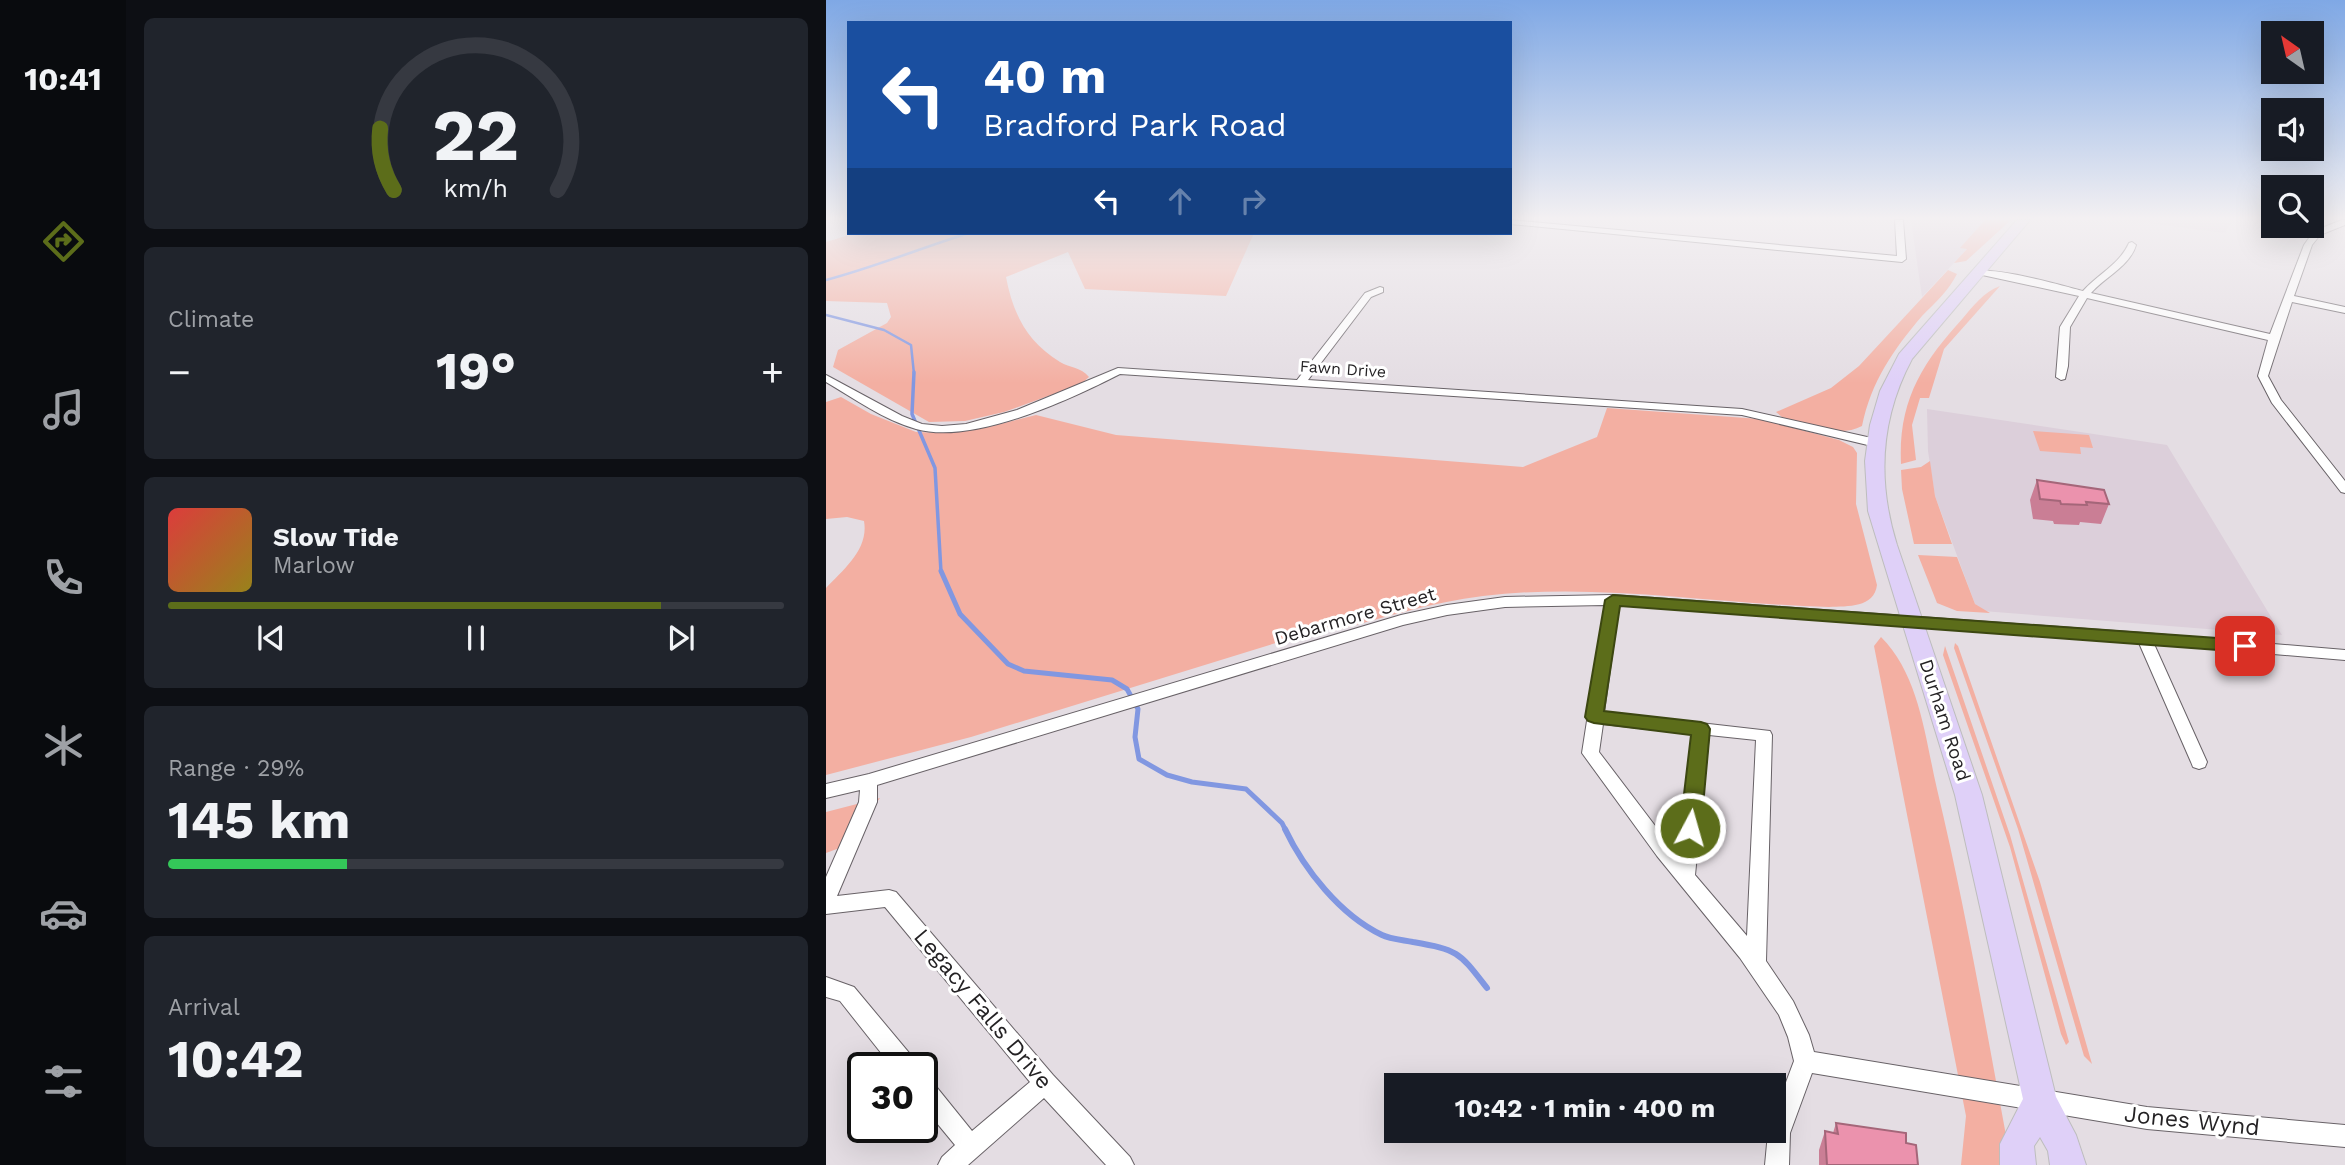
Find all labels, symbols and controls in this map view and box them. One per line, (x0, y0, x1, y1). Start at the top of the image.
north arrow (2261, 21, 2324, 84)
map controls (2261, 21, 2324, 238)
text: 40 m (983, 47, 1106, 105)
icon: left (868, 49, 959, 140)
text: 10:41 (24, 60, 102, 98)
text: 22 (433, 92, 519, 178)
button: sound (2261, 98, 2324, 161)
text: Bradford Park Road (983, 106, 1287, 144)
text: km/h (444, 174, 508, 203)
button: search (2261, 175, 2324, 238)
icon: left (1088, 182, 1126, 220)
icon: ahead (1161, 182, 1199, 220)
icon: right (1234, 182, 1272, 220)
icon: directions (39, 217, 88, 266)
text: Climate (168, 306, 254, 333)
text: 19° (436, 341, 516, 402)
text: − (168, 350, 191, 394)
text: + (761, 350, 784, 394)
street label: Fawn Drive (1299, 357, 1387, 381)
icon: music (39, 385, 88, 434)
text: Slow Tide (273, 522, 399, 552)
text: Marlow (273, 552, 355, 579)
icon: phone (39, 553, 88, 602)
street label: Debarmore Street (1272, 582, 1438, 650)
pin (2215, 616, 2275, 676)
icon: previous (252, 619, 290, 657)
icon: pause (457, 619, 495, 657)
icon: next (662, 619, 700, 657)
icon: arrive (2226, 627, 2264, 665)
street label: Durham Road (1914, 656, 1976, 784)
icon: climate (39, 721, 88, 770)
text: Range · 29% (168, 755, 304, 782)
text: 145 km (168, 790, 350, 851)
position arrow (1653, 791, 1727, 865)
icon: car (39, 889, 88, 938)
street label: Legacy Falls Drive (908, 923, 1058, 1095)
text: Arrival (168, 994, 240, 1021)
text: 10:42 (168, 1029, 304, 1090)
speed limit sign: 30 (847, 1052, 938, 1143)
icon: filters (39, 1057, 88, 1106)
text: 10:42 · 1 min · 400 m (1455, 1093, 1715, 1123)
street label: Jones Wynd (2123, 1100, 2261, 1142)

